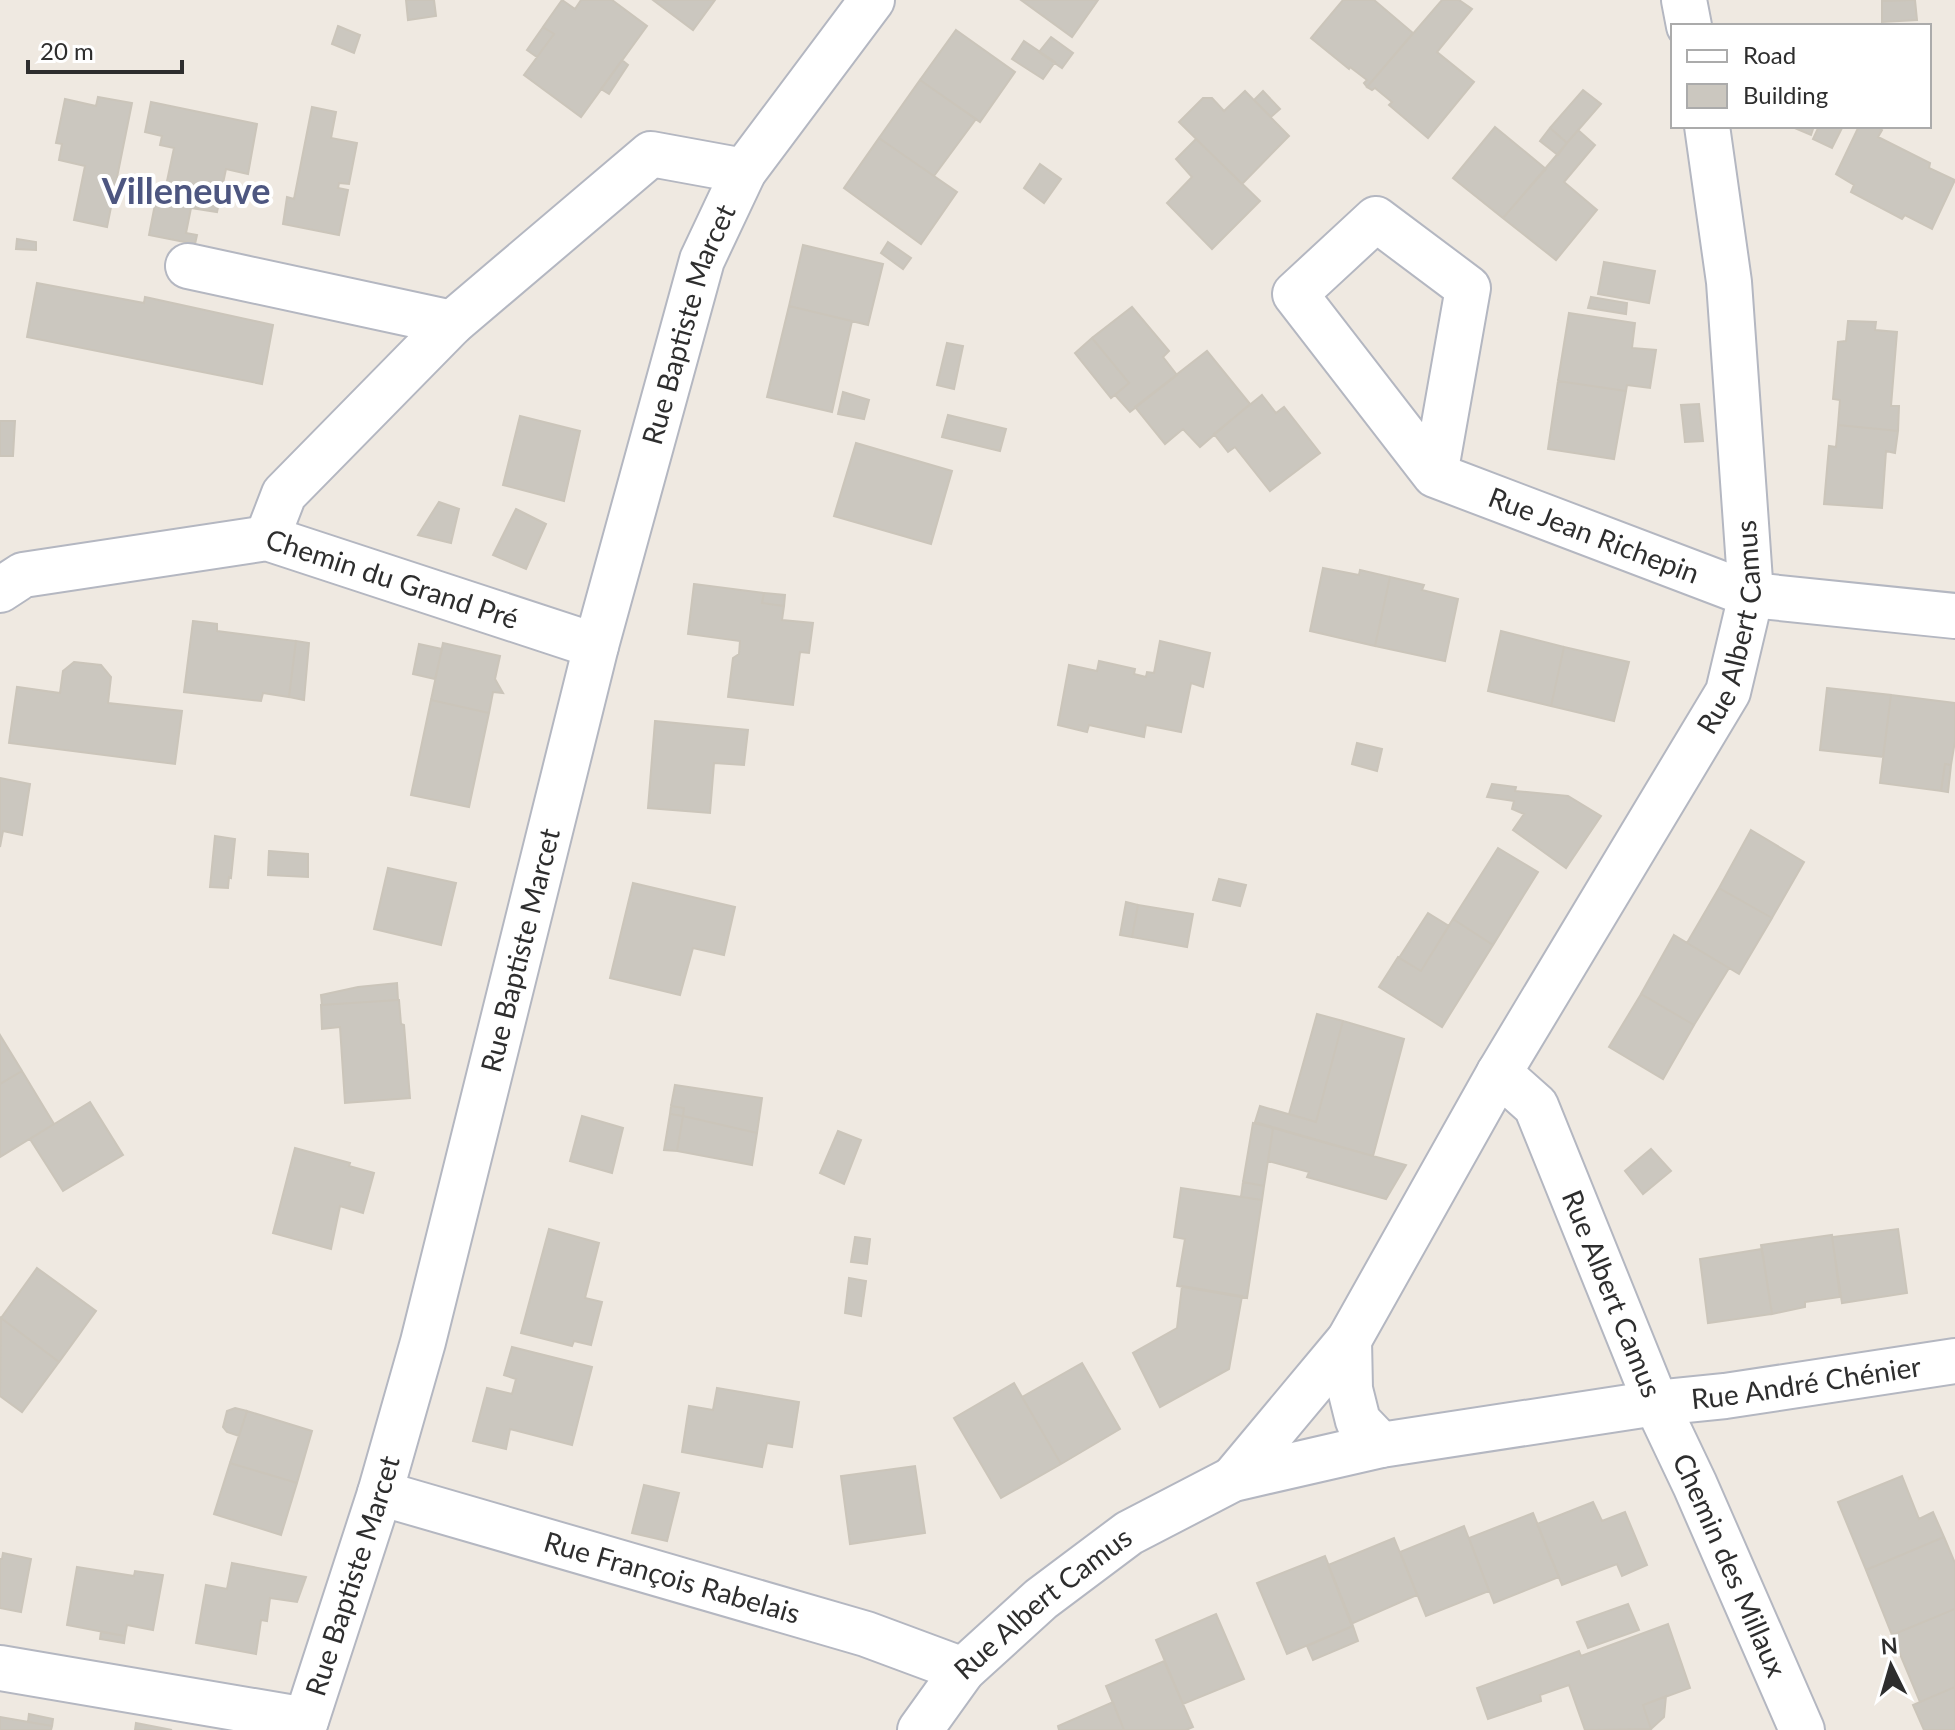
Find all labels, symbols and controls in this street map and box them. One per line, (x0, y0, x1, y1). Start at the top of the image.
scale bar (28, 24, 182, 74)
legend (1671, 24, 1931, 128)
text: 20 m (40, 36, 94, 65)
text: Road (1743, 40, 1796, 69)
text: Building (1743, 80, 1828, 109)
district label: Villeneuve (101, 168, 270, 212)
street label: Rue Baptiste Marcet (634, 199, 742, 448)
street label: Rue Jean Richepin (1484, 479, 1704, 590)
street label: Rue Albert Camus (1689, 519, 1768, 740)
street label: Chemin du Grand Pré (262, 521, 523, 635)
street label: Rue Baptiste Marcet (473, 824, 566, 1075)
street label: Rue Albert Camus (1556, 1185, 1670, 1402)
street label: Rue André Chénier (1690, 1348, 1923, 1415)
street label: Chemin des Millaux (1666, 1447, 1795, 1682)
street label: Rue Baptiste Marcet (297, 1452, 406, 1700)
street label: Rue Albert Camus (946, 1519, 1138, 1686)
street label: Rue François Rabelais (540, 1524, 804, 1630)
north arrow (1851, 1626, 1931, 1706)
text: N (1880, 1631, 1899, 1660)

